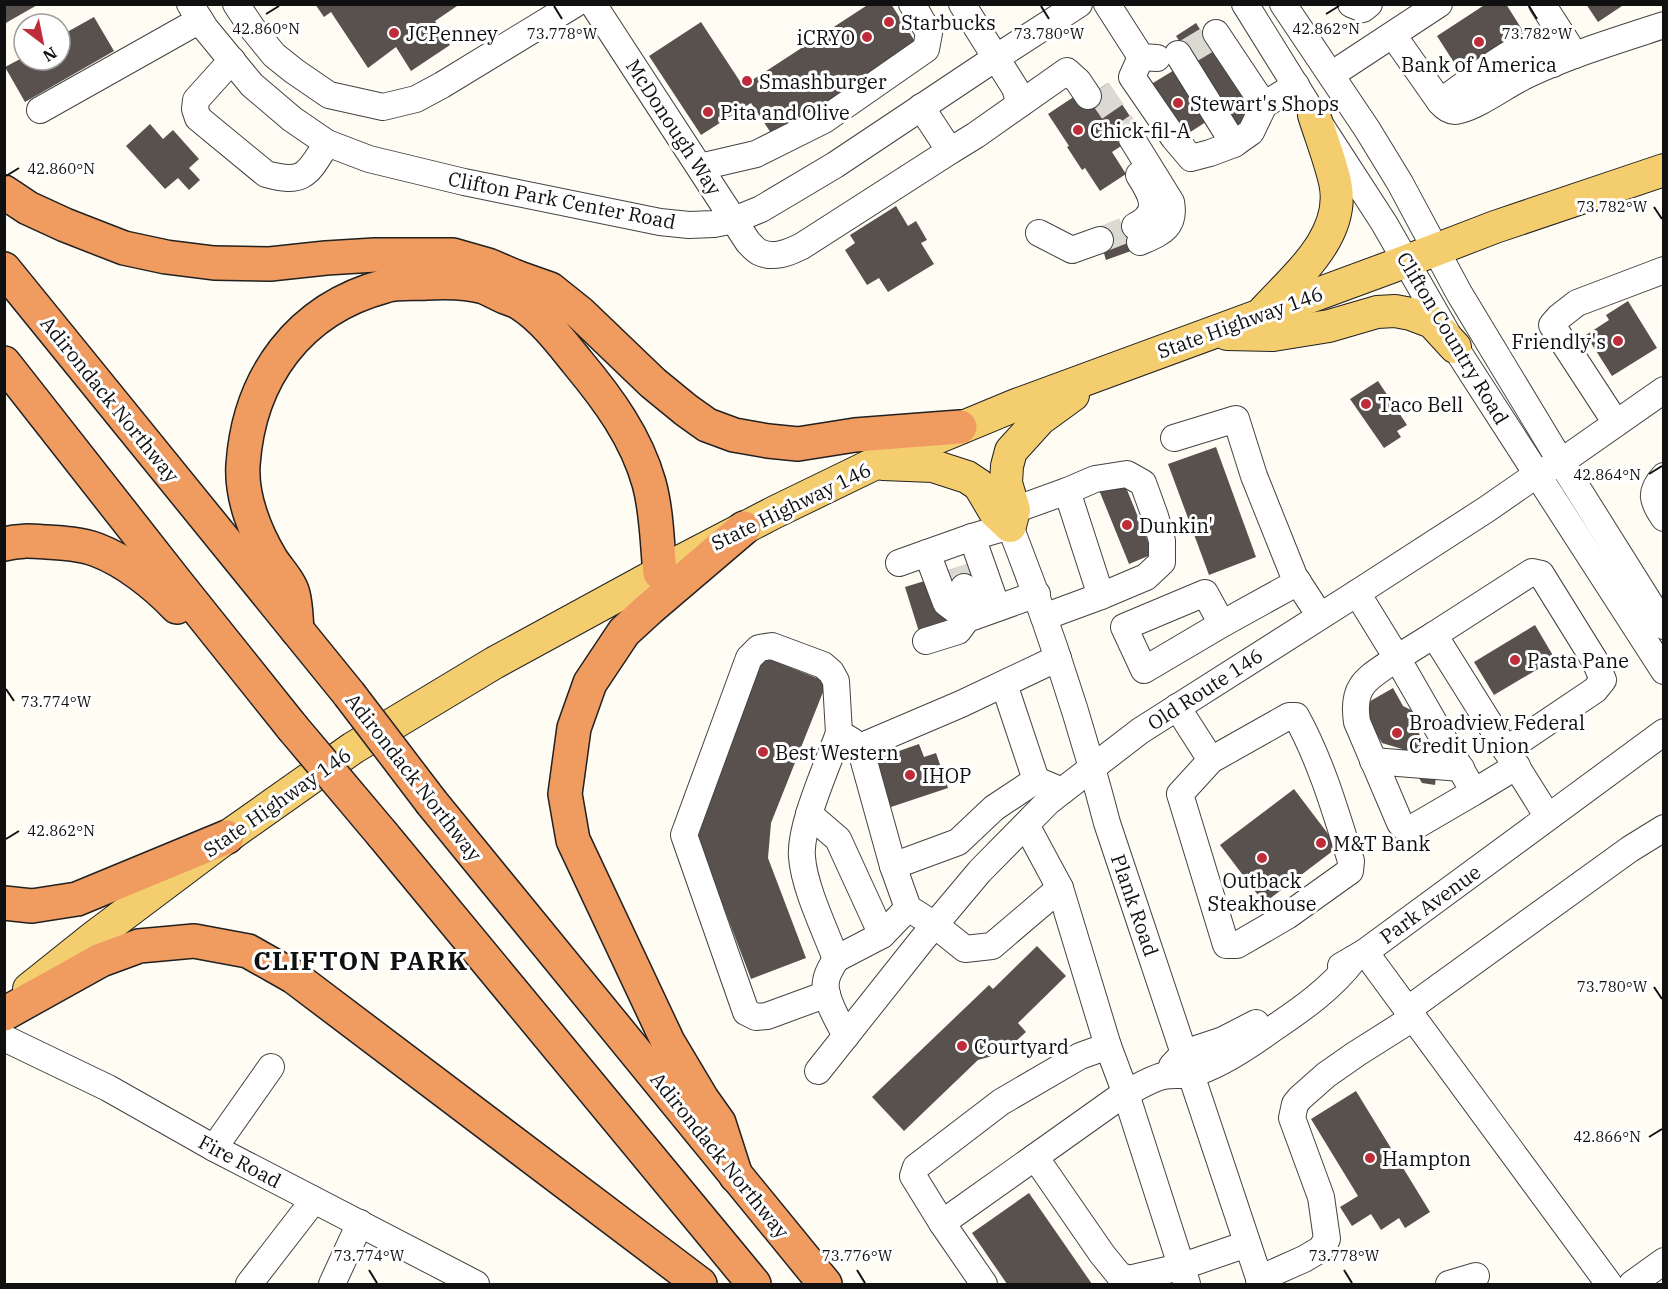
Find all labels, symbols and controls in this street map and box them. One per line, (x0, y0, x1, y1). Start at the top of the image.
place label: Starbucks (901, 9, 996, 36)
north arrow (12, 12, 72, 72)
marker: Starbucks (882, 15, 896, 29)
text: 42.860°N (232, 19, 300, 38)
text: 42.862°N (1292, 19, 1360, 38)
place label: JCPenney (406, 20, 498, 47)
text: 73.778°W (527, 24, 598, 43)
place label: iCRYO (797, 24, 855, 51)
text: 73.780°W (1014, 24, 1085, 43)
text: 73.782°W (1502, 24, 1573, 43)
marker: JCPenney (387, 26, 401, 40)
marker: iCRYO (860, 30, 874, 44)
marker: Bank of America (1472, 35, 1486, 49)
text: N (39, 43, 61, 67)
place label: Bank of America (1401, 51, 1557, 78)
street label: McDonough Way (620, 54, 728, 201)
place label: Smashburger (759, 68, 887, 95)
marker: Smashburger (740, 74, 754, 88)
place label: Stewart's Shops (1190, 90, 1339, 117)
marker: Stewart's Shops (1171, 96, 1185, 110)
place label: Pita and Olive (720, 99, 850, 126)
marker: Pita and Olive (701, 105, 715, 119)
place label: Chick-fil-A (1090, 117, 1191, 144)
marker: Chick-fil-A (1071, 123, 1085, 137)
text: 42.860°N (27, 159, 95, 178)
street label: Clifton Park Center Road (446, 165, 678, 235)
text: 73.782°W (1577, 197, 1648, 216)
street label: Clifton Country Road (1391, 247, 1515, 429)
street label: State Highway 146 (1153, 279, 1327, 365)
street label: Adirondack Northway (34, 310, 186, 488)
place label: Friendly's (1512, 328, 1606, 355)
marker: Friendly's (1611, 334, 1625, 348)
place label: Taco Bell (1378, 391, 1463, 418)
marker: Taco Bell (1359, 397, 1373, 411)
street label: State Highway 146 (707, 456, 875, 556)
text: 42.864°N (1573, 465, 1641, 484)
place label: Dunkin' (1139, 512, 1213, 539)
marker: Dunkin' (1120, 518, 1134, 532)
street label: Old Route 146 (1142, 642, 1268, 736)
place label: Pasta Pane (1527, 647, 1629, 674)
marker: Pasta Pane (1508, 653, 1522, 667)
street label: Adirondack Northway (340, 687, 488, 867)
text: 73.774°W (21, 692, 92, 711)
place label: Broadview Federal Credit Union (1409, 709, 1585, 759)
marker: Broadview Federal Credit Union (1390, 726, 1404, 740)
place label: Best Western (775, 739, 899, 766)
street label: State Highway 146 (198, 741, 356, 863)
marker: Best Western (756, 745, 770, 759)
place label: IHOP (922, 762, 971, 789)
marker: IHOP (903, 768, 917, 782)
text: 42.862°N (27, 821, 95, 840)
place label: M&T Bank (1333, 830, 1430, 857)
marker: M&T Bank (1314, 836, 1328, 850)
street label: Plank Road (1105, 850, 1165, 960)
marker: Outback Steakhouse (1255, 851, 1269, 865)
street label: Park Avenue (1374, 858, 1486, 950)
place label: Outback Steakhouse (1208, 867, 1316, 917)
district label: CLIFTON PARK (253, 943, 469, 977)
text: 73.780°W (1577, 977, 1648, 996)
place label: Courtyard (974, 1033, 1069, 1060)
marker: Courtyard (955, 1039, 969, 1053)
street label: Adirondack Northway (644, 1066, 796, 1244)
text: 42.866°N (1573, 1127, 1641, 1146)
street label: Fire Road (194, 1128, 286, 1194)
place label: Hampton (1382, 1145, 1471, 1172)
marker: Hampton (1363, 1151, 1377, 1165)
text: 73.774°W (334, 1246, 405, 1265)
text: 73.776°W (822, 1246, 893, 1265)
text: 73.778°W (1309, 1246, 1380, 1265)

